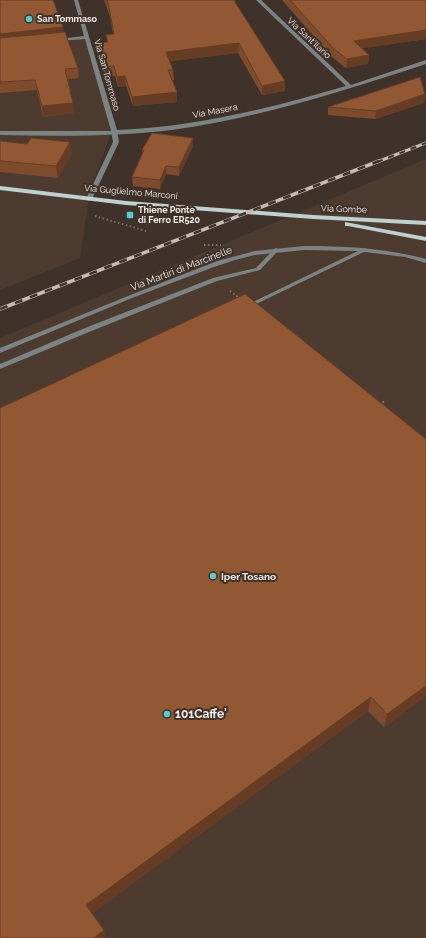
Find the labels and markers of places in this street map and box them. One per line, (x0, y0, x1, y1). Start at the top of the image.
marker: San Tommaso (24, 14, 34, 24)
place label: San Tommaso (37, 14, 98, 24)
place label: Thiene Ponte di Ferro ER520 (138, 205, 201, 225)
marker: Thiene Ponte di Ferro ER520 (125, 210, 135, 220)
marker: Iper Tosano (208, 571, 218, 581)
place label: Iper Tosano (221, 571, 276, 582)
place label: 101Caffe' (175, 707, 227, 721)
marker: 101Caffe' (162, 709, 172, 719)

